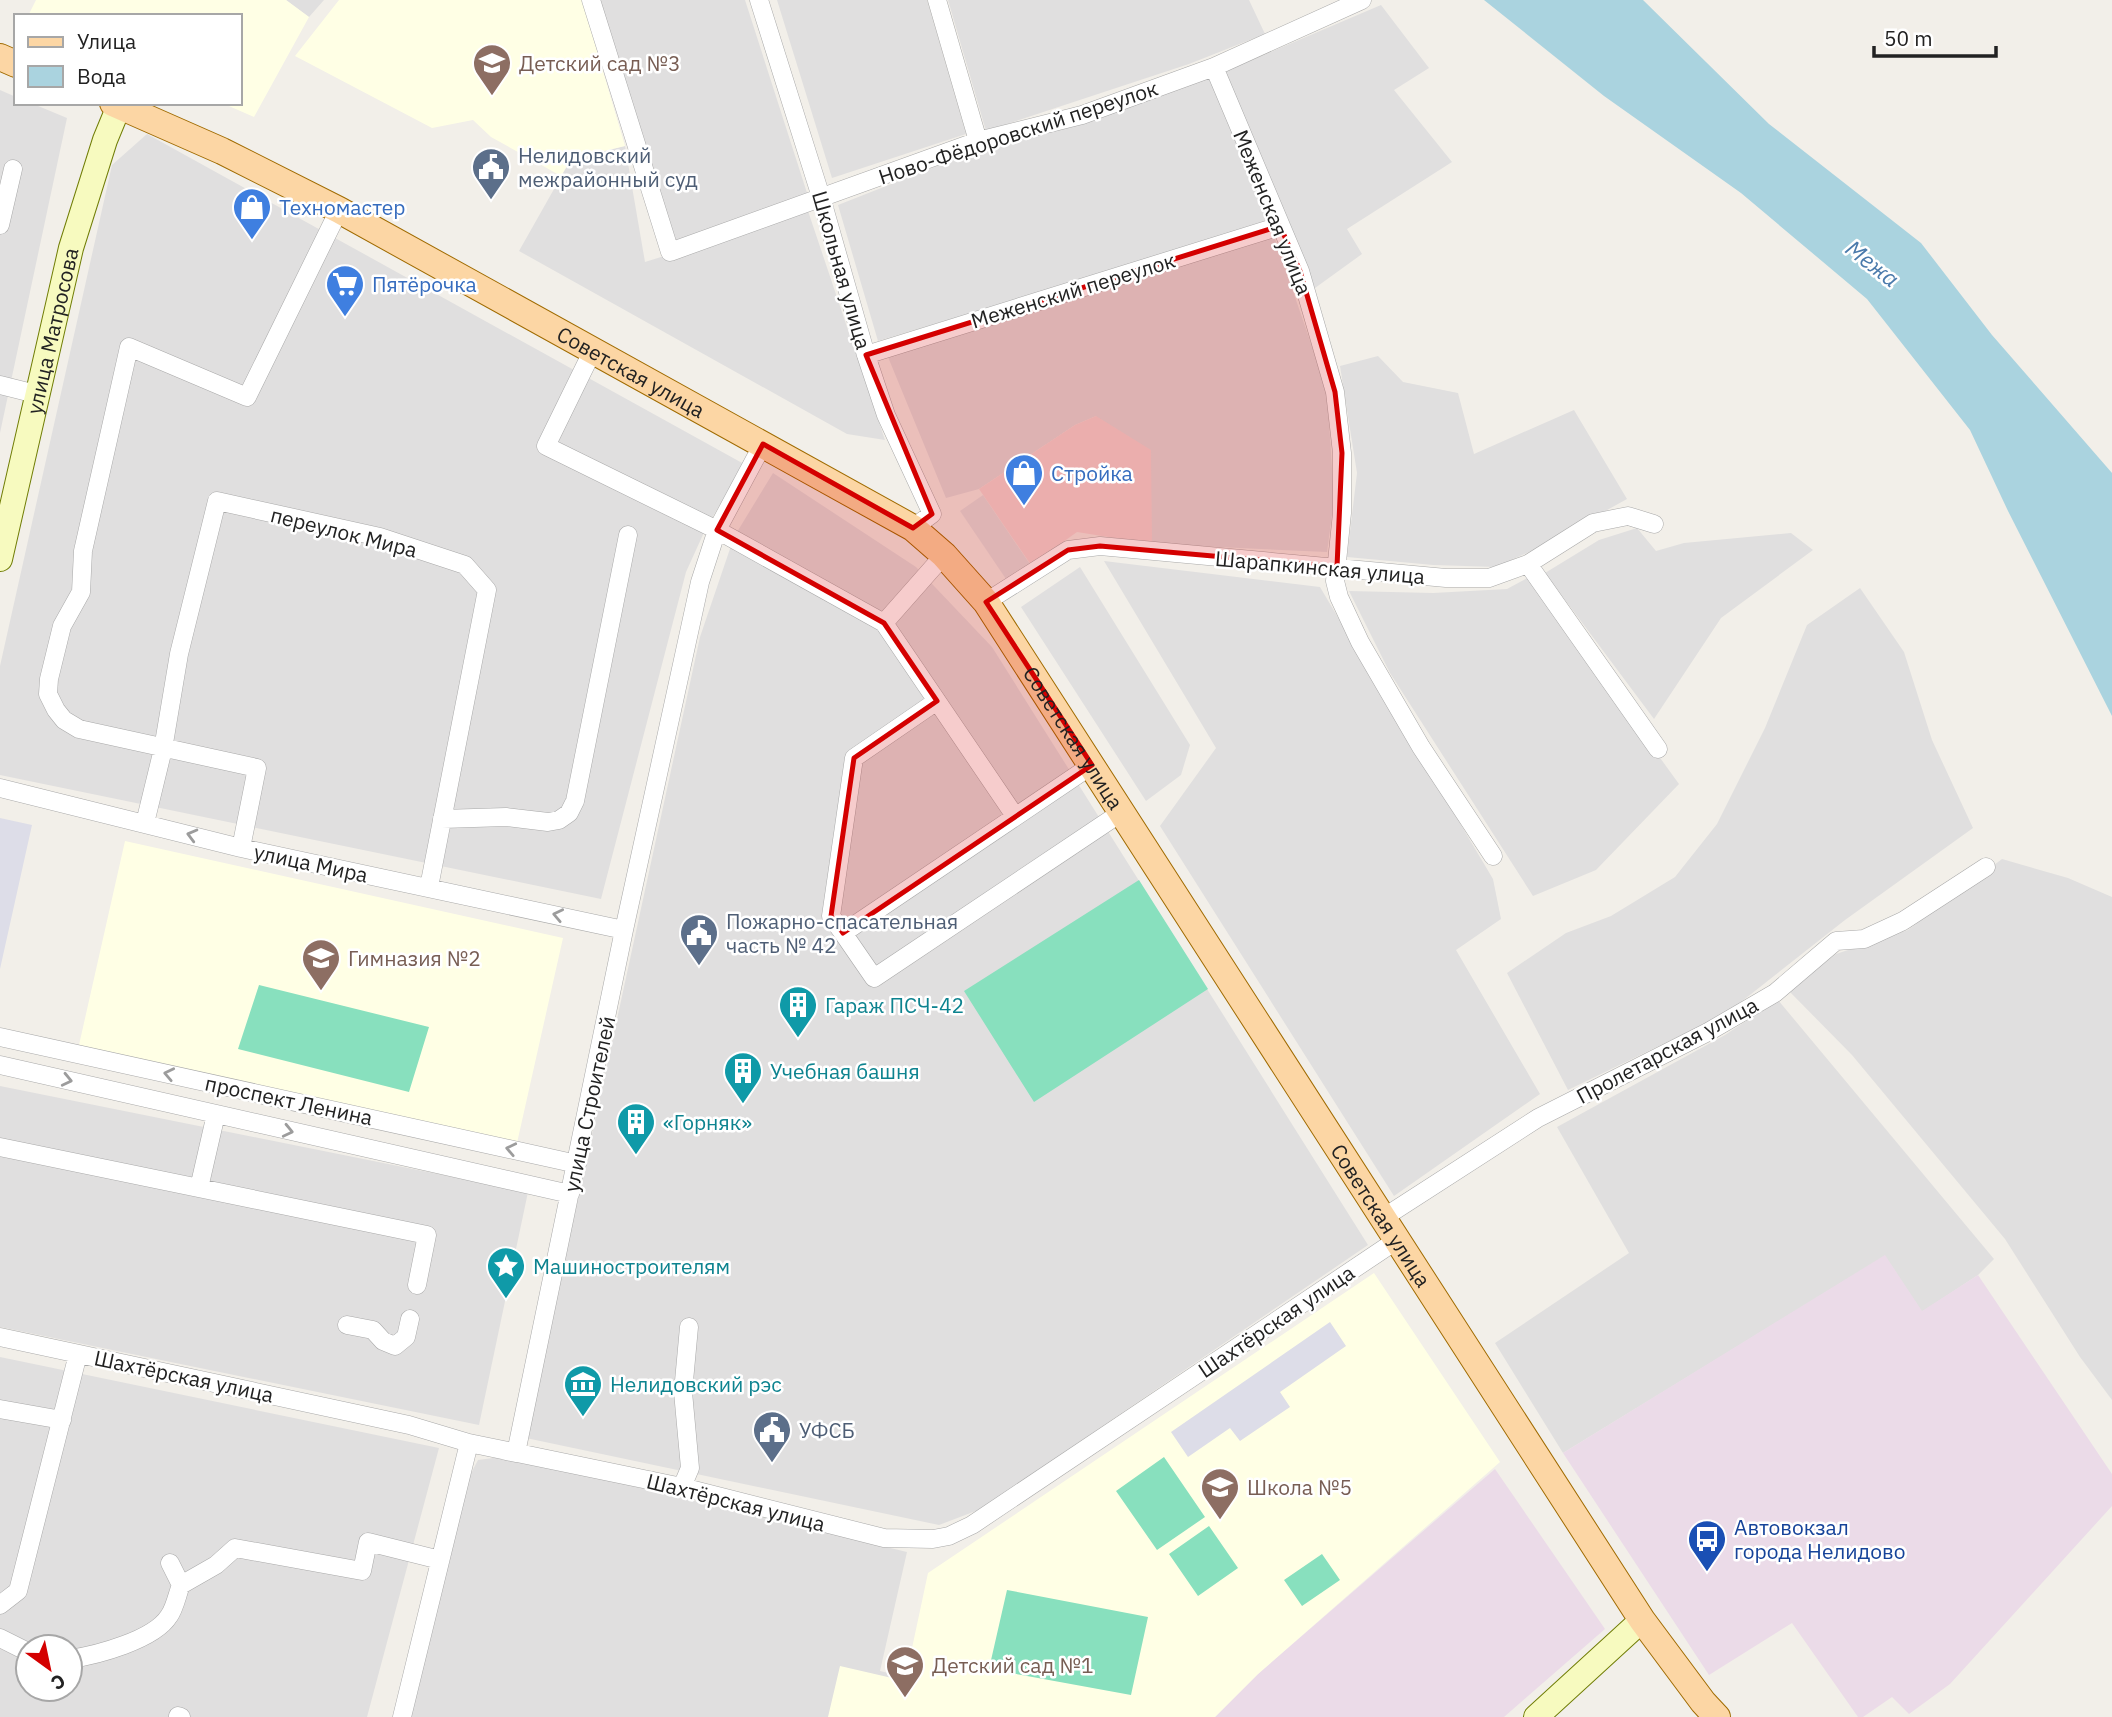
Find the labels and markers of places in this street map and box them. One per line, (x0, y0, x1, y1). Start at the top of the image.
school or university icon: Детский сад №3 (471, 42, 513, 97)
place label: Детский сад №3 (519, 49, 681, 77)
place label: Нелидовский межрайонный суд (518, 141, 698, 193)
public building icon: Нелидовский межрайонный суд (470, 146, 512, 201)
shop icon: Техномастер (231, 186, 273, 241)
place label: Техномастер (279, 193, 406, 221)
supermarket icon: Пятёрочка (324, 263, 366, 318)
place label: Пятёрочка (372, 270, 477, 298)
shop icon: Стройка (1003, 452, 1045, 507)
place label: Стройка (1051, 459, 1133, 487)
place label: Пожарно-спасательная часть № 42 (726, 907, 958, 959)
public building icon: Пожарно-спасательная часть № 42 (678, 912, 720, 967)
school or university icon: Гимназия №2 (300, 937, 342, 992)
place label: Гимназия №2 (348, 944, 481, 972)
building icon: Гараж ПСЧ-42 (777, 984, 819, 1039)
place label: Гараж ПСЧ-42 (825, 991, 964, 1019)
building icon: Учебная башня (722, 1050, 764, 1105)
place label: Учебная башня (770, 1057, 920, 1085)
building icon: «Горняк» (615, 1101, 657, 1156)
place label: «Горняк» (663, 1108, 752, 1136)
place icon: Машиностроителям (485, 1245, 527, 1300)
place label: Машиностроителям (533, 1252, 730, 1280)
museum icon: Нелидовский рэс (562, 1363, 604, 1418)
place label: Нелидовский рэс (610, 1370, 782, 1398)
public building icon: УФСБ (751, 1409, 793, 1464)
place label: УФСБ (799, 1416, 855, 1444)
school or university icon: Школа №5 (1199, 1466, 1241, 1521)
place label: Школа №5 (1247, 1473, 1352, 1501)
place label: Автовокзал города Нелидово (1734, 1513, 1905, 1565)
bus stop icon: Автовокзал города Нелидово (1686, 1518, 1728, 1573)
school or university icon: Детский сад №1 (884, 1644, 926, 1699)
place label: Детский сад №1 (932, 1651, 1094, 1679)

